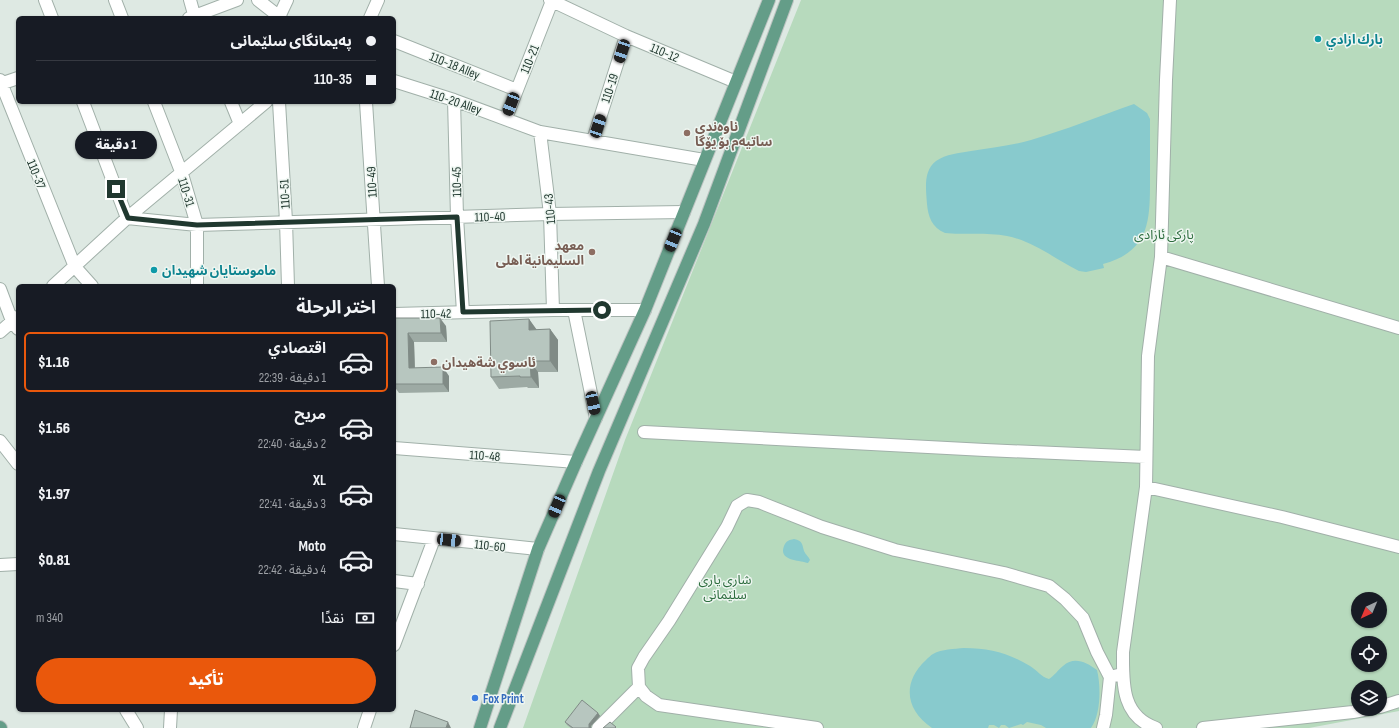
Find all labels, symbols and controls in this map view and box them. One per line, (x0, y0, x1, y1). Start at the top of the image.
text: پەیمانگای سلێمانی (231, 32, 352, 51)
place label: بارك ازادي (1326, 32, 1383, 50)
marker: بارك ازادي (1313, 34, 1323, 44)
car (613, 38, 631, 64)
street label: 110-12 (648, 40, 681, 66)
street label: 110-21 (517, 42, 543, 76)
street label: 110-18 Alley (427, 49, 482, 83)
text: 110-35 (314, 70, 352, 89)
street label: 110-19 (598, 71, 622, 105)
street label: 110-20 Alley (428, 86, 484, 118)
car (501, 91, 521, 117)
car (589, 113, 607, 139)
place label: ناوەندی ساتیەم بۆ یۆگا (695, 119, 772, 151)
marker: ناوەندی ساتیەم بۆ یۆگا (682, 128, 692, 138)
callout: 1 دقيقة (75, 131, 157, 159)
text: 1 دقيقة (95, 137, 137, 153)
street label: 110-37 (23, 157, 49, 192)
street label: 110-49 (363, 166, 381, 198)
street label: 110-45 (449, 167, 465, 197)
street label: 110-31 (174, 176, 198, 209)
street label: 110-51 (276, 178, 294, 209)
route end (107, 180, 125, 198)
street label: 110-43 (541, 193, 559, 225)
street label: 110-40 (474, 208, 506, 226)
car (663, 227, 683, 253)
park label: پارکی ئازادی (1134, 227, 1194, 244)
place label: معهد السلیمانیة اهلى (496, 238, 584, 269)
marker: معهد السلیمانیة اهلى (587, 247, 597, 257)
place label: ماموستايان شهيدان (162, 263, 276, 279)
marker: ماموستايان شهيدان (149, 265, 159, 275)
text: اختر الرحلة (296, 297, 376, 318)
route start (593, 301, 611, 319)
street label: 110-42 (421, 306, 451, 322)
text: اقتصادي (268, 339, 326, 358)
icon: car (338, 344, 374, 380)
text: $1.16 (38, 353, 69, 372)
place label: ئاسوي شةهيدان (442, 355, 536, 373)
marker: ئاسوي شةهيدان (429, 357, 439, 367)
text: 1 دقيقة · 22:39 (259, 370, 326, 386)
car (585, 390, 601, 416)
text: مريح (294, 405, 326, 424)
icon: car (338, 410, 374, 446)
text: $1.56 (38, 419, 70, 438)
text: 2 دقيقة · 22:40 (258, 436, 326, 452)
street label: 110-48 (469, 447, 501, 465)
text: XL (313, 471, 326, 490)
icon: car (338, 476, 374, 512)
text: $1.97 (38, 485, 70, 504)
car (547, 493, 567, 519)
text: 3 دقيقة · 22:41 (259, 496, 326, 512)
car (436, 533, 462, 547)
street label: 110-60 (474, 536, 506, 556)
text: Moto (299, 537, 326, 556)
icon: car (338, 542, 374, 578)
text: $0.81 (38, 551, 70, 570)
text: 4 دقيقة · 22:42 (258, 562, 326, 578)
park label: شاری یاری سلێمانی (698, 572, 752, 603)
north arrow (1351, 592, 1387, 628)
map controls (1351, 592, 1387, 716)
icon: cash (354, 607, 376, 629)
text: نقدًا (321, 609, 344, 628)
text: 340 m (36, 610, 63, 626)
button: locate (1351, 636, 1387, 672)
button: تأكيد (36, 658, 376, 704)
button: layers (1351, 680, 1387, 716)
place label: Fox Print (483, 691, 524, 707)
marker: Fox Print (470, 693, 480, 703)

